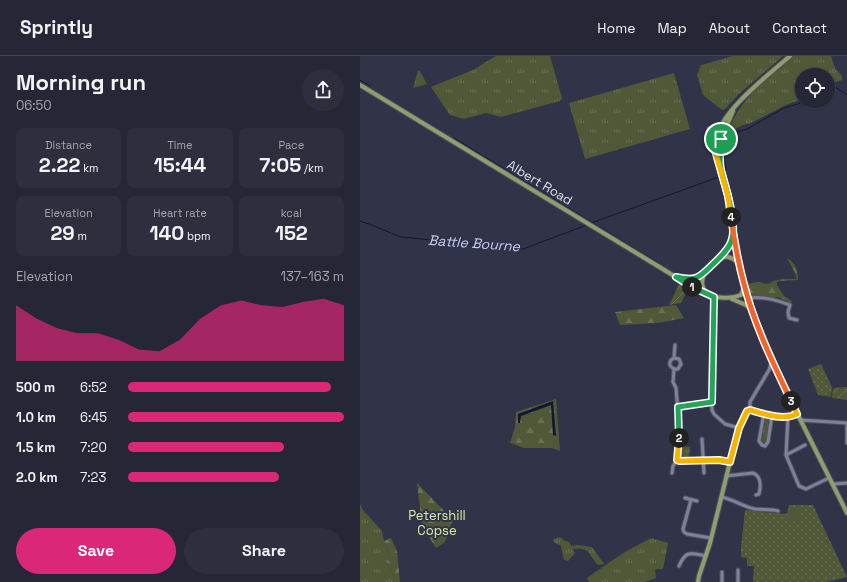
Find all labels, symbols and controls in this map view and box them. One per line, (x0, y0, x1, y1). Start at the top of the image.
text: Sprintly (20, 15, 93, 40)
text: Home (597, 19, 635, 37)
text: Map (657, 19, 687, 37)
text: About (709, 19, 750, 37)
text: Contact (772, 19, 827, 37)
text: Morning run (16, 68, 146, 96)
map controls (795, 68, 835, 108)
button: locate (795, 68, 835, 108)
button: share (302, 69, 344, 111)
text: 06:50 (16, 97, 52, 114)
pin (704, 122, 738, 156)
icon: arrive (710, 128, 732, 150)
text: Distance (45, 138, 92, 152)
text: Time (167, 138, 193, 152)
text: Pace (278, 138, 304, 152)
text: 2.22 (39, 152, 80, 178)
text: 15:44 (154, 152, 206, 178)
text: 7:05 (259, 152, 301, 178)
street label: Albert Road (504, 156, 576, 209)
text: km (80, 161, 99, 175)
text: /km (301, 161, 323, 175)
text: Elevation (45, 206, 93, 220)
text: Heart rate (153, 206, 207, 220)
text: kcal (281, 206, 302, 220)
pin: 4 (721, 207, 741, 227)
text: 4 (728, 210, 735, 224)
text: 29 (50, 220, 75, 246)
text: 140 (149, 220, 184, 246)
text: 152 (275, 220, 308, 246)
text: m (75, 229, 87, 243)
text: bpm (184, 229, 211, 243)
water label: Battle Bourne (427, 231, 521, 255)
text: Elevation (16, 268, 73, 285)
text: 137–163 m (280, 268, 344, 285)
pin: 1 (682, 277, 702, 297)
text: 1 (690, 280, 694, 294)
text: 500 m (16, 379, 55, 396)
text: 6:52 (80, 379, 107, 396)
pin: 3 (781, 391, 801, 411)
text: 3 (788, 394, 794, 408)
text: 1.0 km (16, 409, 56, 426)
text: 6:45 (80, 409, 107, 426)
pin: 2 (669, 428, 689, 448)
text: 2 (676, 431, 682, 445)
text: 1.5 km (16, 439, 55, 456)
text: 7:20 (80, 439, 107, 456)
text: 2.0 km (16, 469, 58, 486)
text: 7:23 (80, 469, 106, 486)
park label: Petershill Copse (408, 507, 466, 539)
button: Save (16, 528, 176, 574)
button: Share (184, 528, 344, 574)

